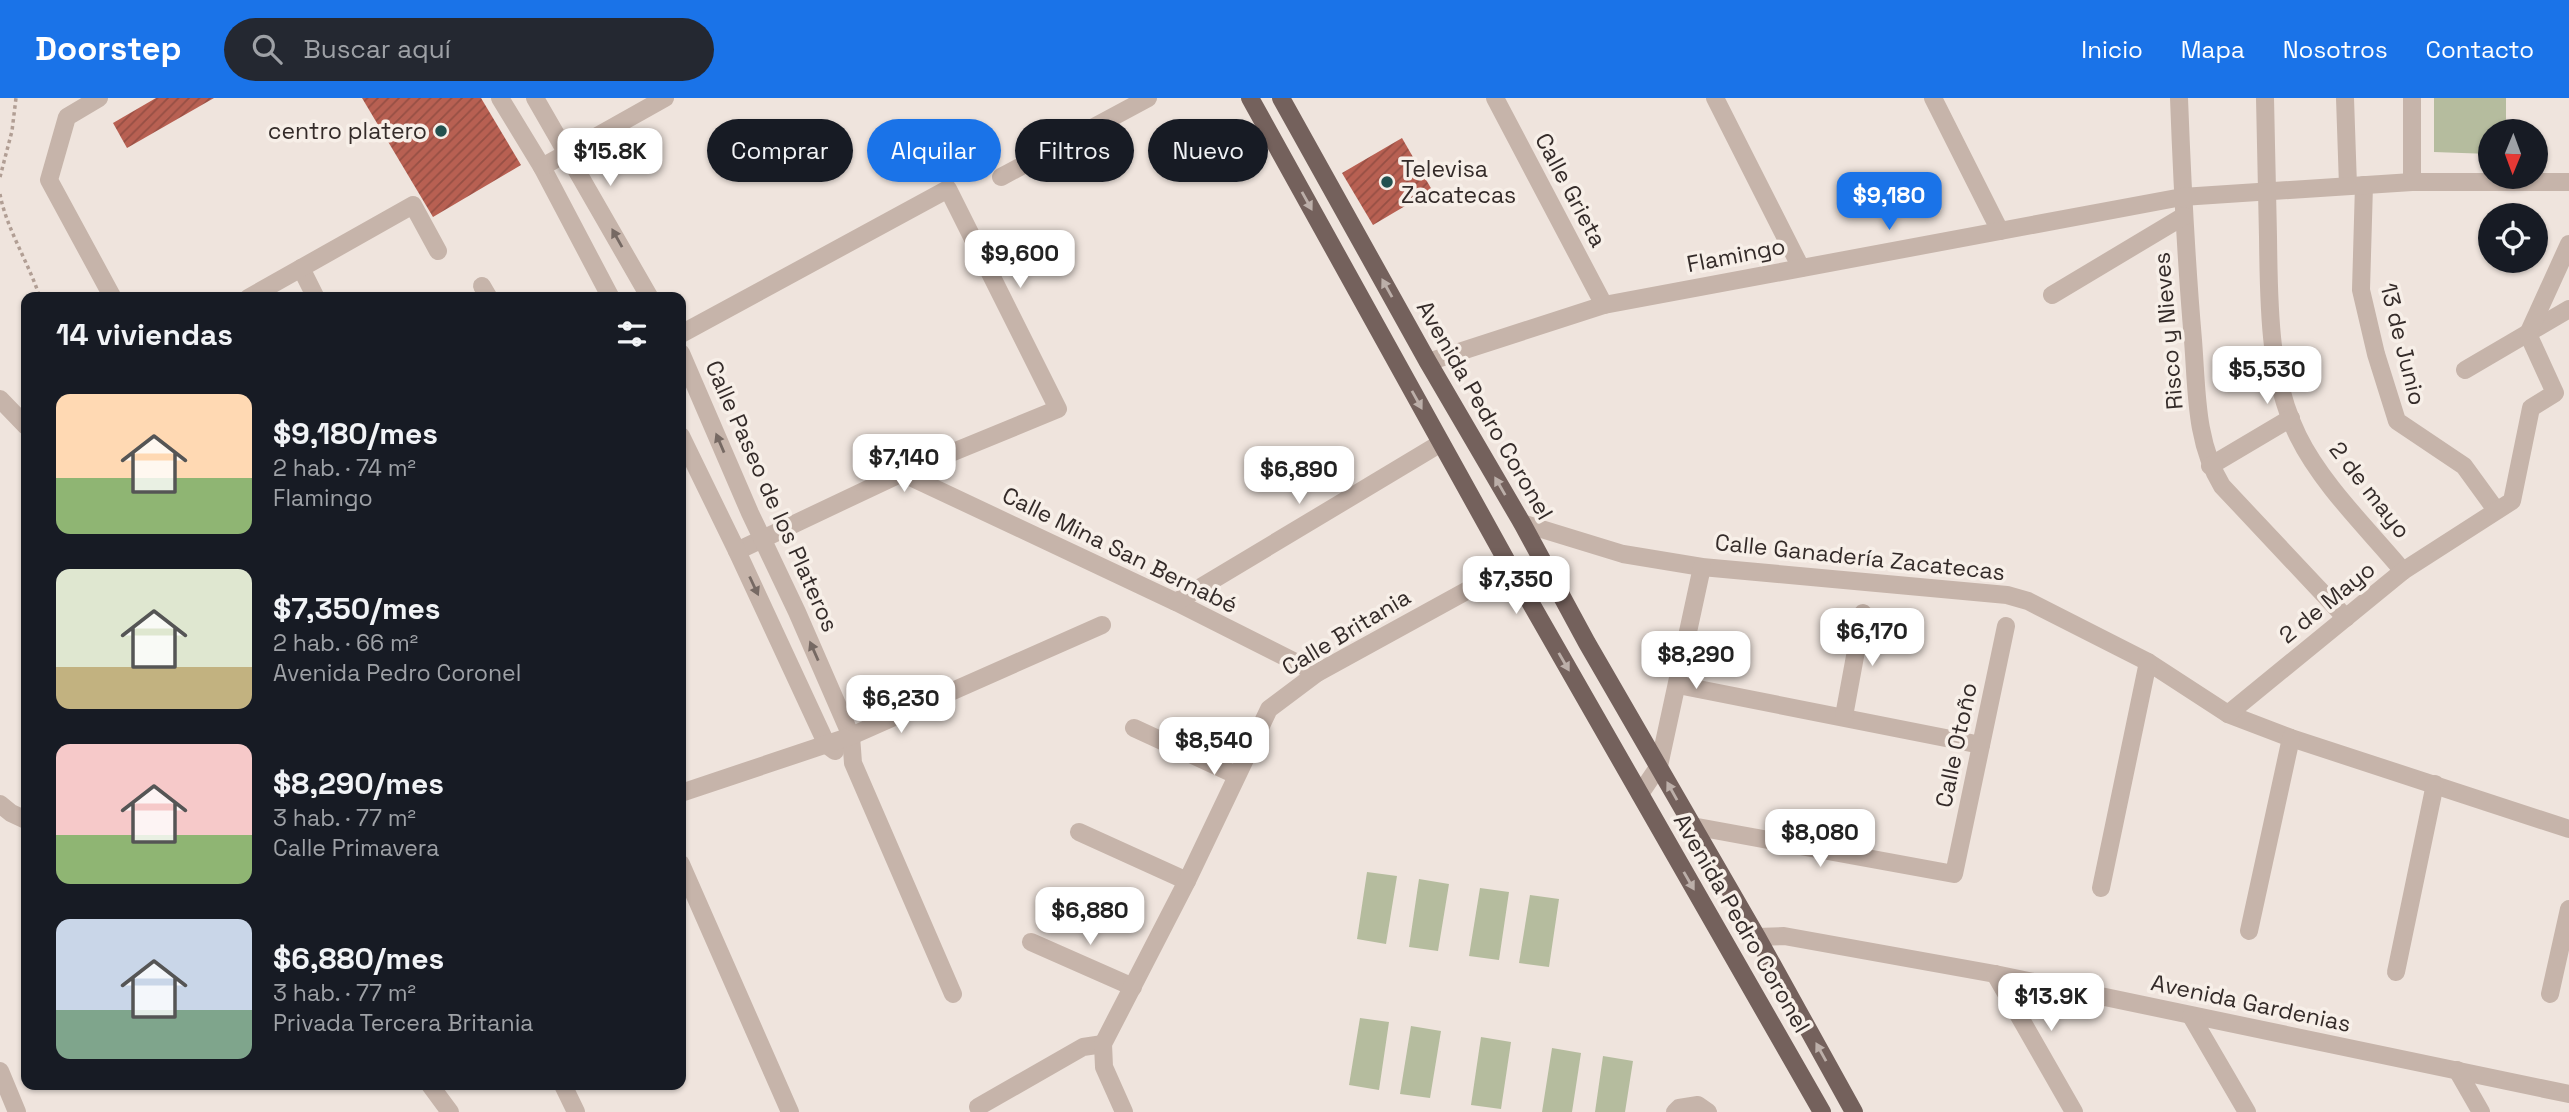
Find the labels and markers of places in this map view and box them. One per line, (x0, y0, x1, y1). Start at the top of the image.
place label: centro platero (268, 116, 427, 146)
marker: centro platero (433, 123, 449, 139)
pin: $15.8K (553, 129, 667, 188)
place label: Televisa Zacatecas (1401, 154, 1516, 210)
pin: $9,180 (1832, 172, 1946, 232)
marker: Televisa Zacatecas (1379, 174, 1395, 190)
pin: $9,600 (963, 230, 1077, 290)
pin: $5,530 (2210, 346, 2324, 406)
pin: $7,140 (847, 434, 961, 494)
pin: $6,890 (1242, 446, 1356, 506)
pin: $7,350 (1459, 556, 1573, 616)
pin: $6,170 (1815, 608, 1929, 668)
pin: $8,290 (1639, 632, 1753, 691)
pin: $6,230 (844, 676, 958, 735)
pin: $8,540 (1157, 718, 1271, 777)
pin: $8,080 (1763, 810, 1877, 869)
pin: $6,880 (1033, 888, 1147, 947)
pin: $13.9K (1994, 974, 2108, 1033)

